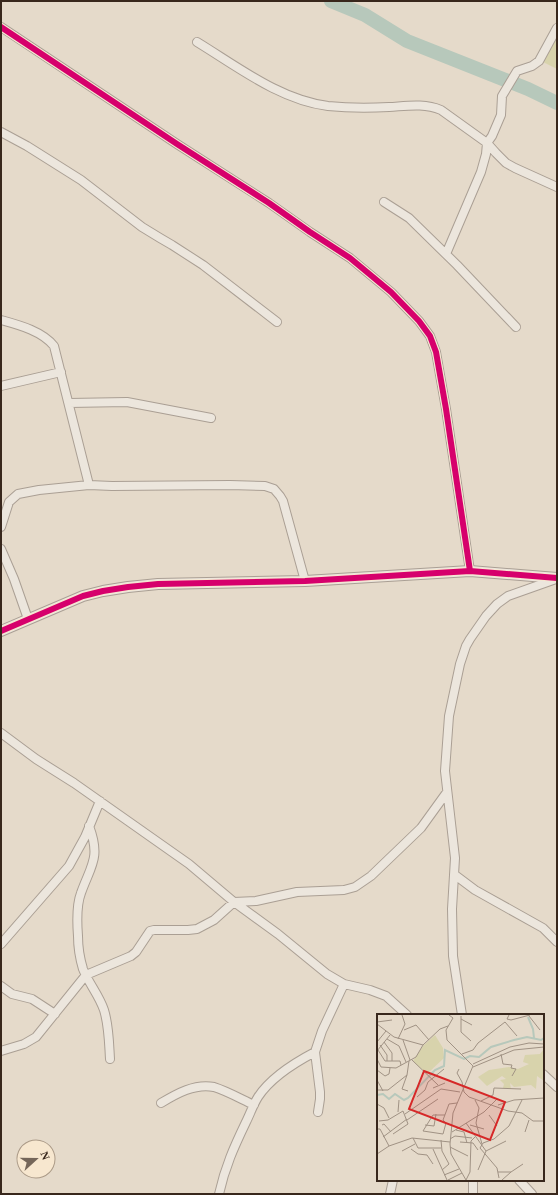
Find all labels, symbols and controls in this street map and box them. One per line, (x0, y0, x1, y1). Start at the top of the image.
inset map (377, 1014, 544, 1181)
north arrow (16, 1139, 56, 1179)
text: N (38, 1150, 52, 1161)

